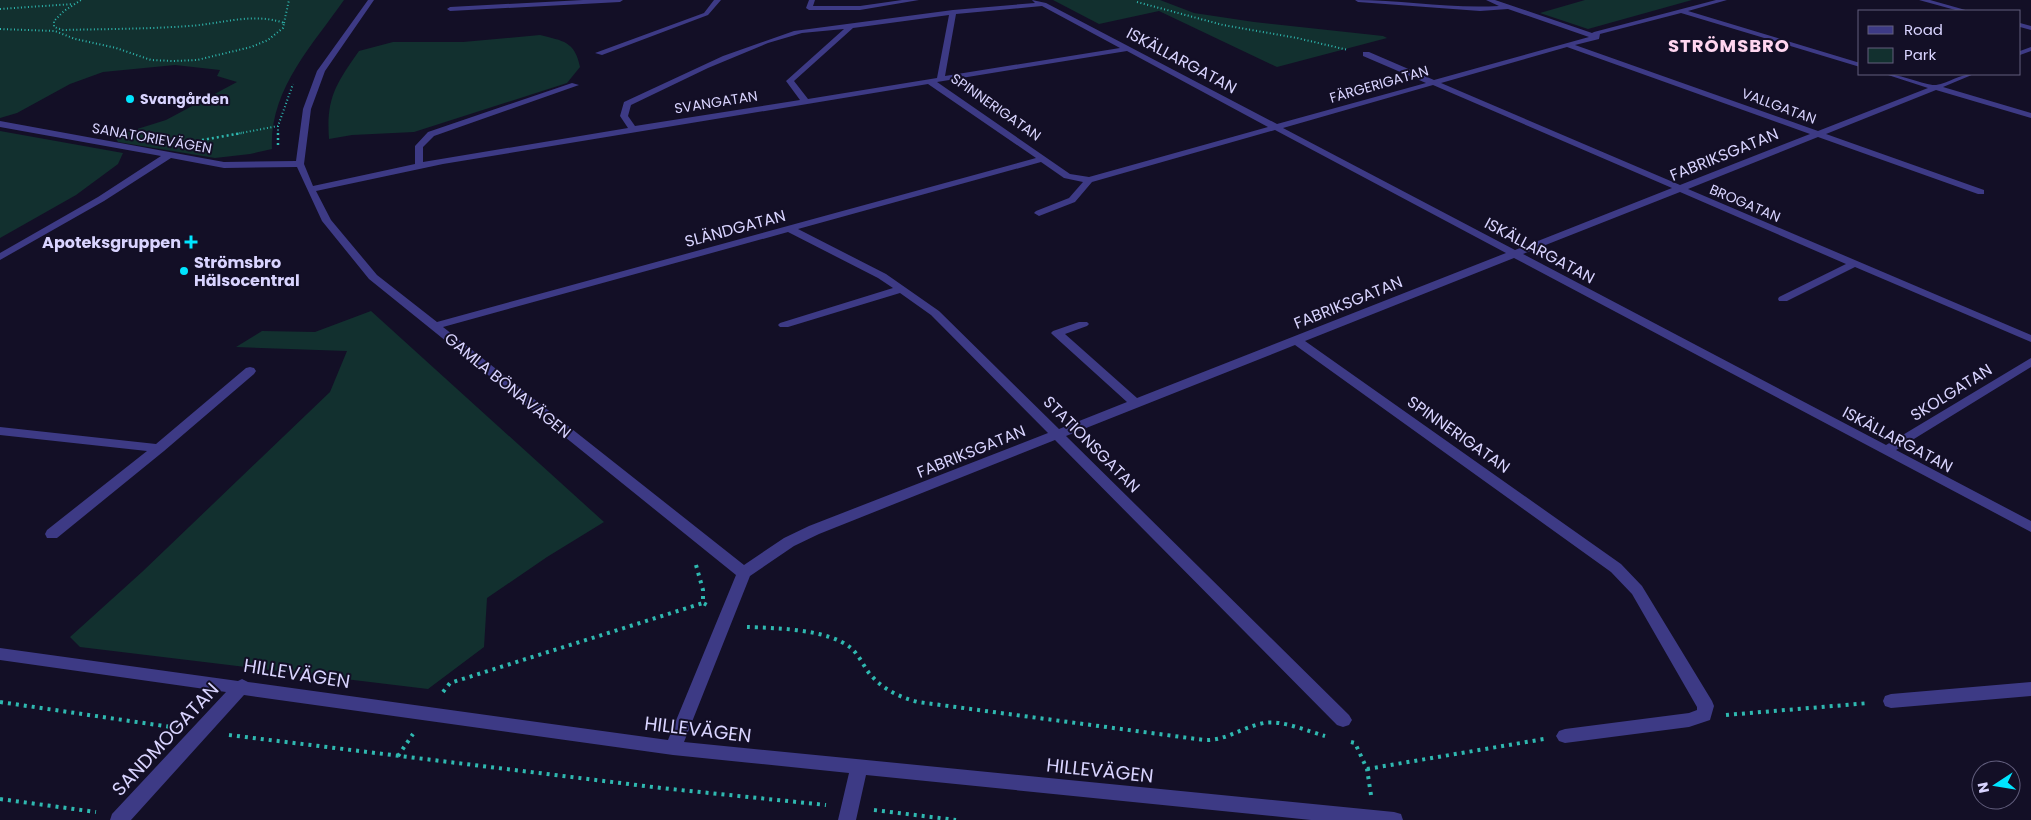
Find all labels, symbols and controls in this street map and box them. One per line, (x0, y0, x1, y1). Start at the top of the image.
legend (1858, 10, 2021, 75)
text: Road (1904, 19, 1943, 40)
street label: ISKÄLLARGATAN (1123, 22, 1241, 99)
district label: STRÖMSBRO (1668, 33, 1790, 58)
text: Park (1904, 44, 1936, 65)
street label: FÄRGERIGATAN (1327, 60, 1431, 108)
street label: SPINNERIGATAN (947, 68, 1045, 146)
street label: VALLGATAN (1739, 83, 1819, 129)
street label: SVANGATAN (673, 86, 759, 118)
place label: Svangården (140, 89, 229, 109)
marker: Svangården (124, 93, 136, 105)
street label: SANATORIEVÄGEN (90, 118, 214, 158)
street label: FABRIKSGATAN (1666, 122, 1782, 187)
street label: BROGATAN (1706, 179, 1784, 227)
street label: SLÄNDGATAN (682, 204, 788, 253)
street label: ISKÄLLARGATAN (1481, 212, 1599, 289)
place label: Apoteksgruppen (42, 231, 181, 254)
marker: Apoteksgruppen (185, 236, 197, 248)
place label: Strömsbro Hälsocentral (194, 251, 300, 292)
marker: Strömsbro Hälsocentral (178, 265, 190, 277)
street label: FABRIKSGATAN (1290, 270, 1406, 335)
street label: GAMLA BÖNAVÄGEN (439, 327, 576, 444)
street label: SKOLGATAN (1906, 358, 1997, 427)
street label: SPINNERIGATAN (1403, 390, 1515, 478)
street label: STATIONSGATAN (1038, 391, 1145, 498)
street label: ISKÄLLARGATAN (1839, 401, 1957, 478)
street label: FABRIKSGATAN (913, 419, 1029, 484)
street label: HILLEVÄGEN (242, 652, 352, 695)
street label: SANDMOGATAN (106, 677, 225, 802)
street label: HILLEVÄGEN (643, 710, 753, 749)
street label: HILLEVÄGEN (1045, 751, 1155, 790)
north arrow (1971, 760, 2021, 810)
text: N (1972, 780, 1994, 795)

